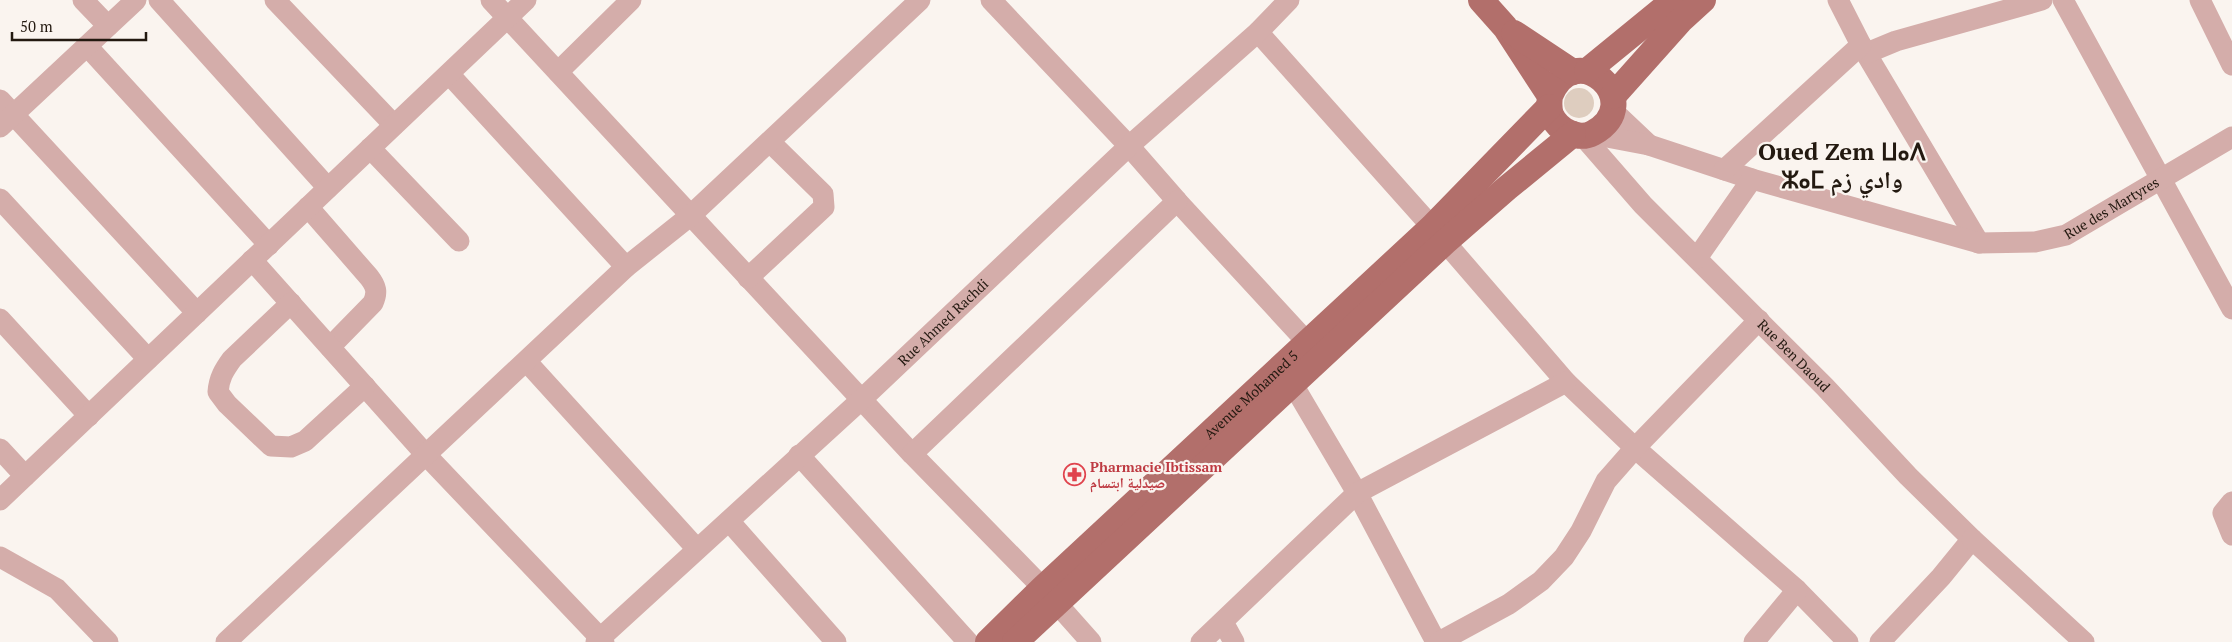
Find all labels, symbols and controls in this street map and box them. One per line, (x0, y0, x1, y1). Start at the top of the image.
scale bar (12, 10, 146, 42)
text: 50 m (20, 16, 53, 36)
district label: Oued Zem ⵡⴰⴷ ⵣⴰⵎ وادي زم (1758, 135, 1926, 199)
street label: Rue des Martyres (2060, 172, 2162, 243)
street label: Rue Ahmed Rachdi (893, 274, 992, 369)
street label: Rue Ben Daoud (1754, 315, 1835, 396)
street label: Avenue Mohamed 5 (1199, 346, 1302, 443)
place label: Pharmacie Ibtissam صيدلية ابتسام (1090, 457, 1222, 493)
pharmacy icon: Pharmacie Ibtissam صيدلية ابتسام (1062, 463, 1086, 487)

